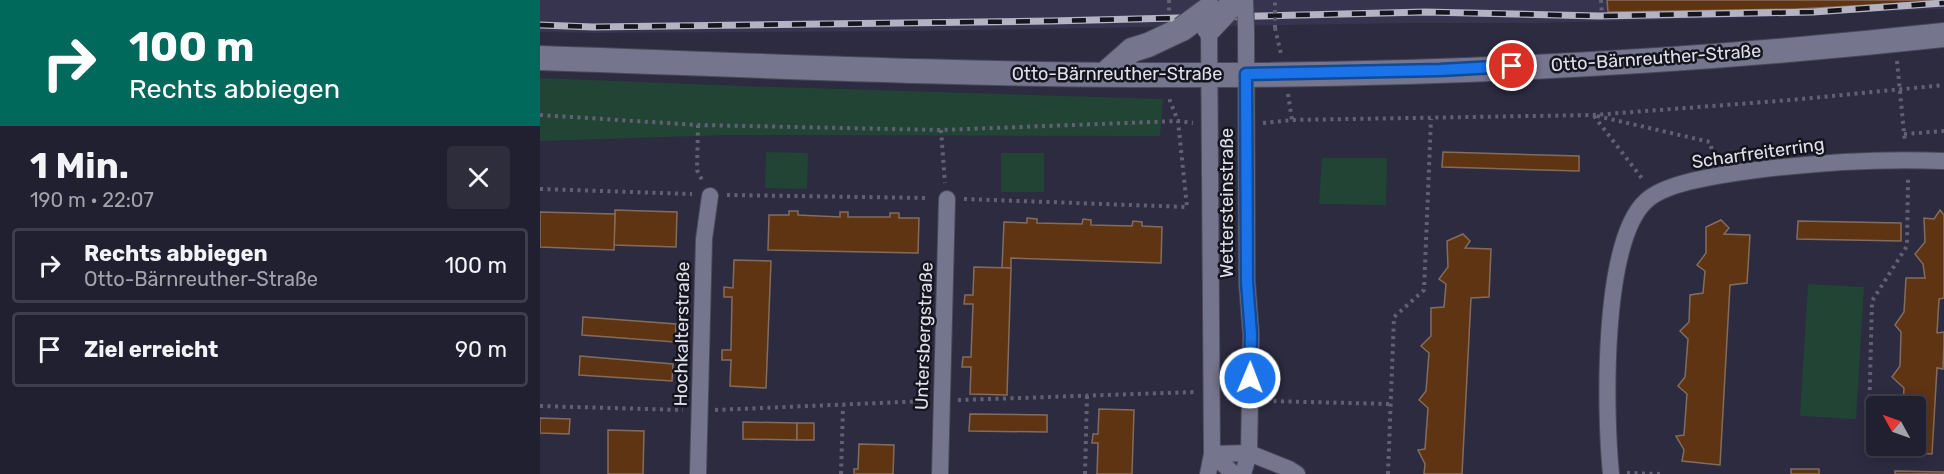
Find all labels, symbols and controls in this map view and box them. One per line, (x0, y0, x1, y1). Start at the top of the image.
text: 100 m (129, 22, 254, 72)
icon: right (30, 24, 108, 102)
pin (1486, 40, 1537, 91)
street label: Otto-Bärnreuther-Straße (1550, 40, 1762, 76)
icon: arrive (1495, 49, 1528, 82)
street label: Otto-Bärnreuther-Straße (1012, 63, 1222, 85)
text: Rechts abbiegen (129, 73, 340, 105)
street label: Wettersteinstraße (1216, 128, 1238, 278)
street label: Scharfreiterring (1690, 133, 1826, 173)
text: 1 Min. (30, 144, 129, 187)
button: close (447, 146, 510, 209)
text: 190 m · 22:07 (30, 188, 154, 212)
text: Rechts abbiegen (84, 240, 268, 267)
icon: right (33, 249, 66, 282)
text: 100 m (445, 252, 507, 279)
street label: Hochkalterstraße (670, 261, 694, 407)
street label: Untersbergstraße (910, 262, 938, 410)
text: Otto-Bärnreuther-Straße (84, 267, 318, 291)
icon: arrive (33, 333, 66, 366)
text: Ziel erreicht (84, 336, 218, 363)
text: 90 m (455, 336, 507, 363)
position arrow (1218, 346, 1282, 410)
north arrow (1866, 396, 1926, 456)
map controls (1866, 396, 1926, 456)

